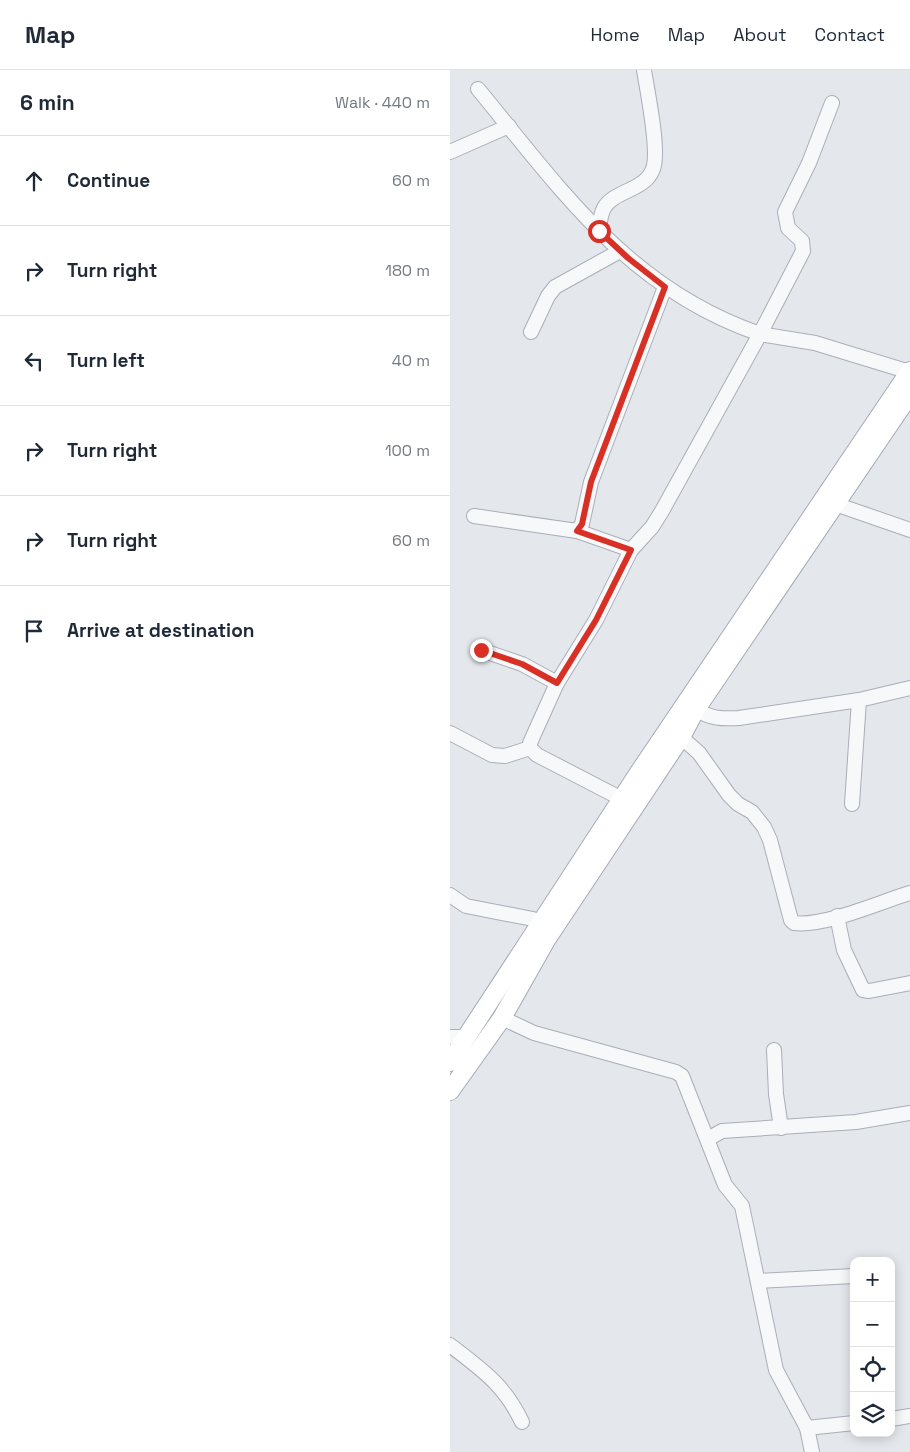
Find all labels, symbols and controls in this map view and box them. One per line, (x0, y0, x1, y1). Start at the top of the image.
text: Map (25, 19, 75, 50)
text: Home (591, 23, 640, 46)
text: Map (668, 23, 705, 46)
text: About (733, 23, 787, 46)
text: Contact (815, 23, 885, 46)
text: 6 min (20, 89, 75, 116)
text: Walk · 440 m (335, 92, 430, 113)
icon: ahead (20, 167, 48, 195)
text: Continue (67, 168, 150, 193)
text: 60 m (392, 170, 430, 191)
route start (588, 220, 611, 243)
icon: right (20, 257, 48, 285)
text: Turn right (67, 258, 157, 283)
text: 180 m (385, 260, 430, 281)
icon: left (20, 347, 48, 375)
text: Turn left (67, 348, 145, 373)
text: 40 m (392, 350, 430, 371)
icon: right (20, 437, 48, 465)
text: Turn right (67, 438, 157, 463)
text: 100 m (385, 440, 430, 461)
icon: right (20, 527, 48, 555)
text: Turn right (67, 528, 157, 553)
text: 60 m (392, 530, 430, 551)
icon: arrive (20, 617, 48, 645)
text: Arrive at destination (67, 618, 255, 643)
route end (470, 639, 493, 662)
map controls (850, 1257, 895, 1437)
button: + (850, 1257, 895, 1302)
button: − (850, 1302, 895, 1347)
button: locate (850, 1347, 895, 1392)
button: layers (850, 1392, 895, 1437)

